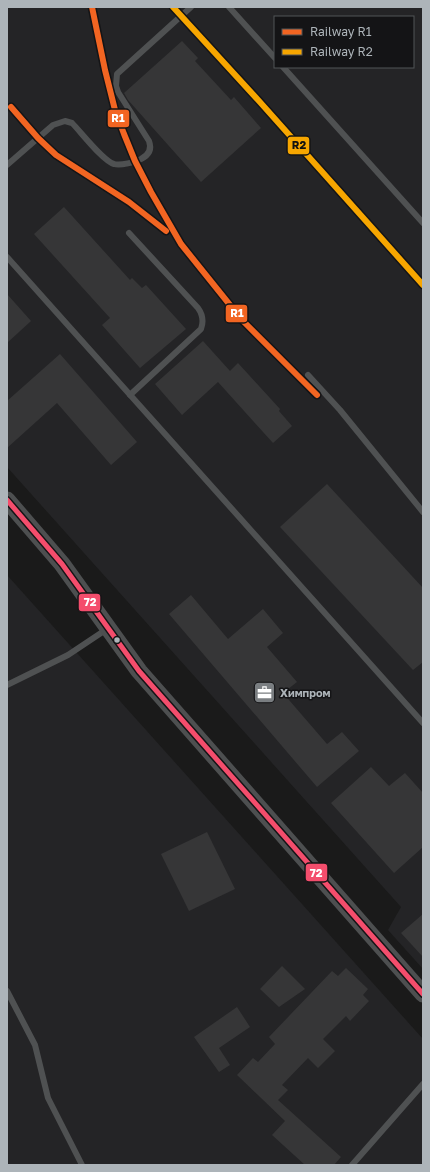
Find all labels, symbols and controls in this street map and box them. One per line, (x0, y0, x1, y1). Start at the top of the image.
legend (274, 16, 414, 68)
text: Railway R1 (310, 24, 372, 39)
text: Railway R2 (310, 44, 373, 59)
line badge: R1 (107, 109, 130, 128)
text: R1 (111, 111, 125, 124)
line badge: R2 (287, 136, 310, 155)
text: R2 (292, 138, 306, 151)
line badge: R1 (225, 304, 248, 323)
text: R1 (230, 306, 244, 319)
line badge: 72 (78, 593, 101, 612)
text: 72 (84, 595, 97, 608)
unlabelled marker (112, 635, 122, 645)
office icon: Химпром (252, 680, 278, 706)
place label: Химпром (280, 686, 331, 699)
line badge: 72 (305, 863, 328, 882)
text: 72 (310, 866, 323, 879)

